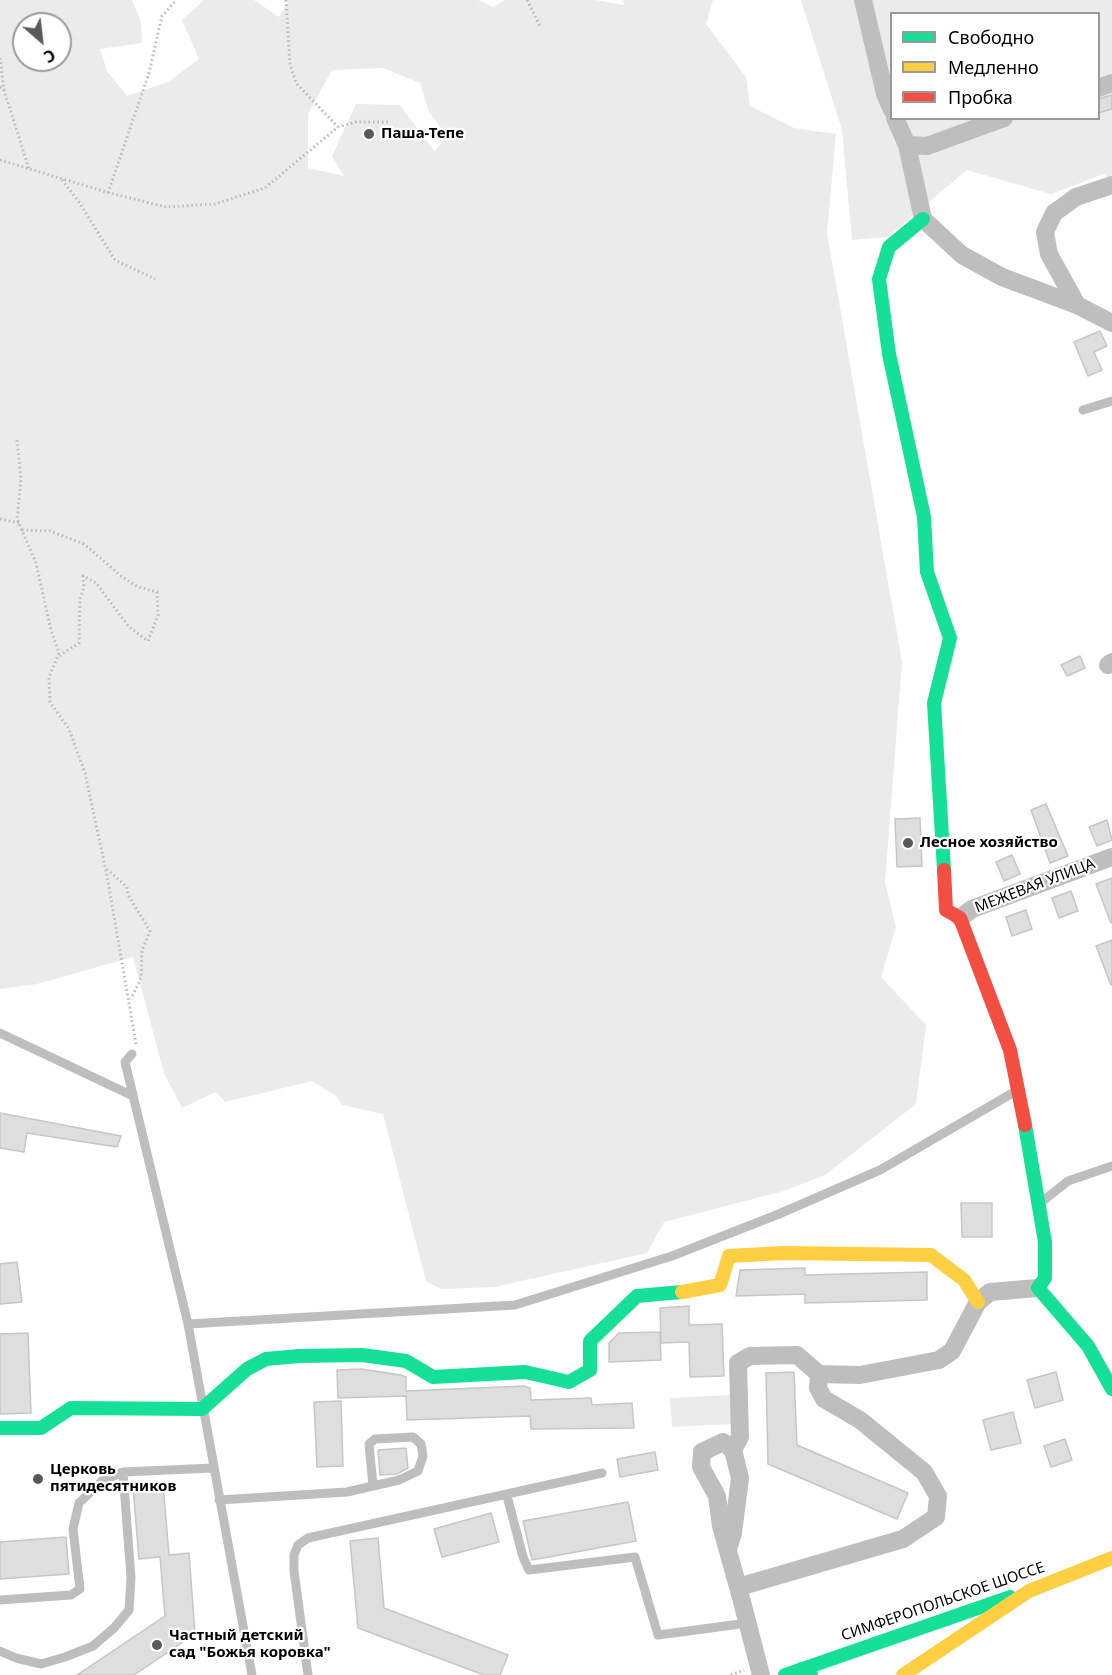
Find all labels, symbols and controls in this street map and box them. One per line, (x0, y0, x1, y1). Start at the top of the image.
north arrow (12, 12, 72, 72)
legend (890, 12, 1100, 120)
text: Свободно (948, 25, 1034, 49)
text: С (40, 44, 59, 68)
text: Медленно (948, 55, 1039, 79)
text: Пробка (948, 85, 1013, 109)
place label: Паша-Тепе (381, 125, 464, 143)
marker: Паша-Тепе (362, 127, 376, 141)
place label: Лесное хозяйство (920, 834, 1058, 852)
marker: Лесное хозяйство (901, 836, 915, 850)
street label: МЕЖЕВАЯ УЛИЦА (972, 855, 1098, 917)
place label: Церковь пятидесятников (50, 1461, 176, 1496)
marker: Церковь пятидесятников (31, 1472, 45, 1486)
street label: СИМФЕРОПОЛЬСКОЕ ШОССЕ (839, 1559, 1047, 1645)
place label: Частный детский сад "Божья коровка" (169, 1627, 331, 1662)
marker: Частный детский сад "Божья коровка" (150, 1638, 164, 1652)

